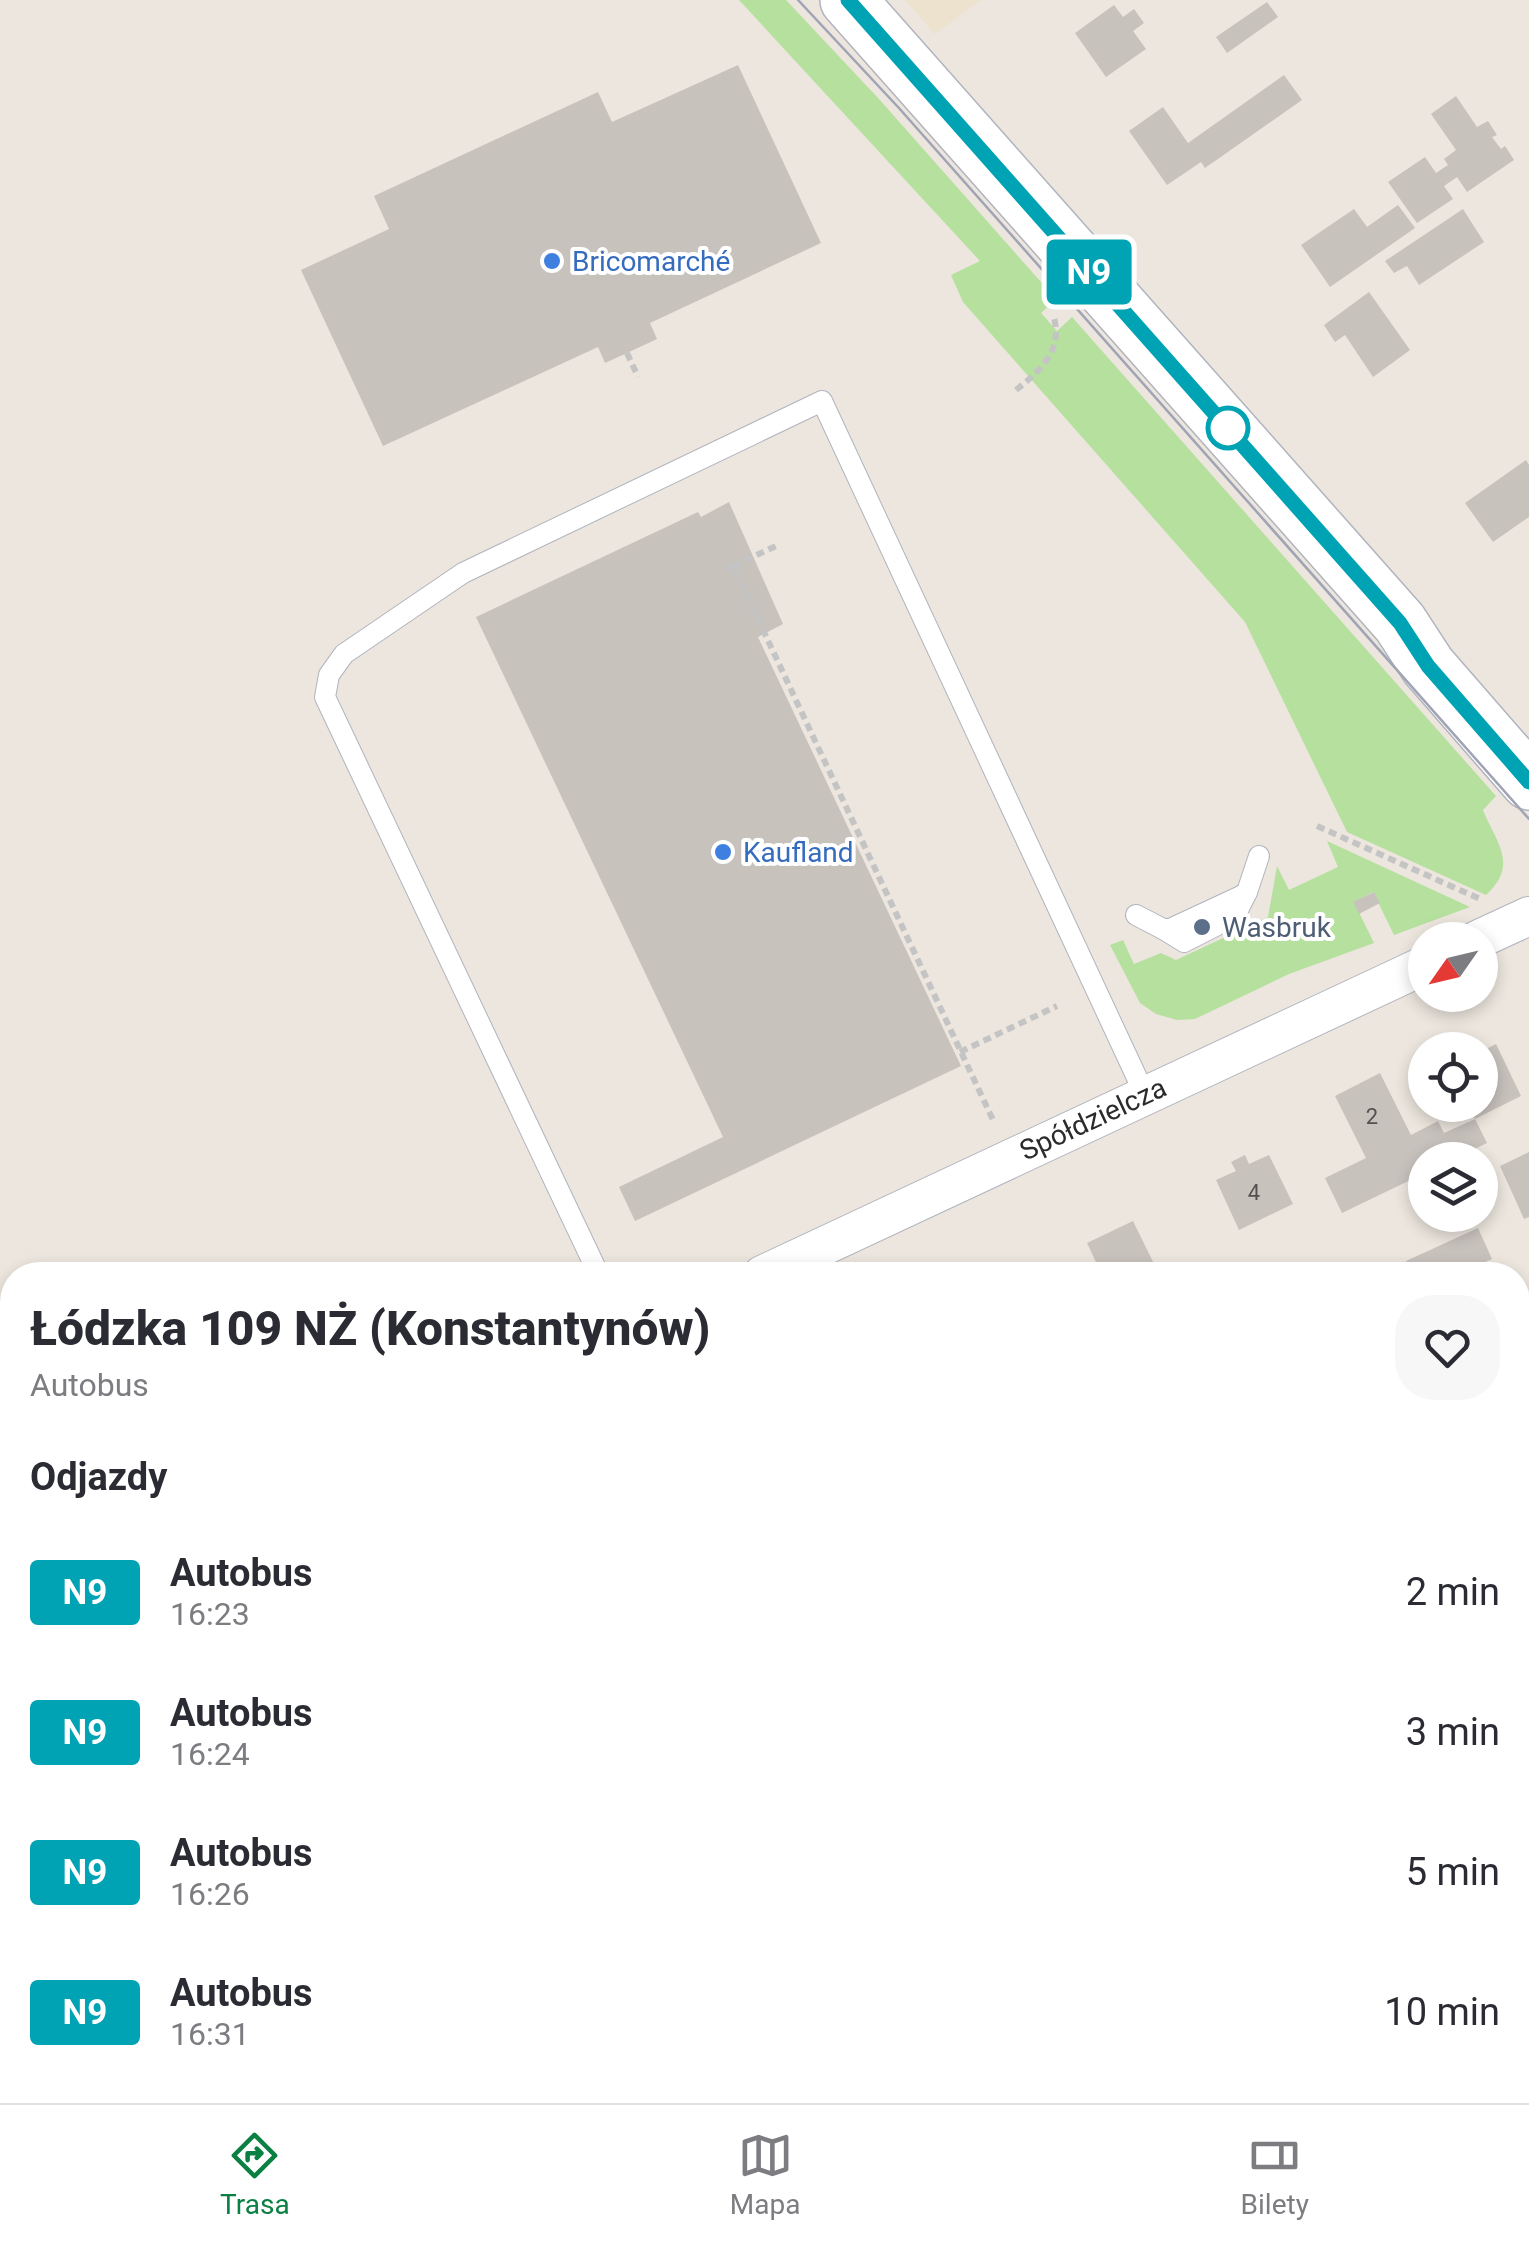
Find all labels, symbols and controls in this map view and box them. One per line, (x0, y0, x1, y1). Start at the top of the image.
line badge: N9 (1044, 240, 1134, 304)
place label: Bricomarché (572, 245, 730, 278)
marker: Bricomarché (541, 250, 563, 272)
text: N9 (1067, 252, 1111, 293)
unlabelled marker (1207, 407, 1249, 449)
place label: Kaufland (743, 836, 854, 869)
marker: Kaufland (712, 841, 734, 863)
place label: Wasbruk (1222, 911, 1332, 944)
marker: Wasbruk (1191, 916, 1213, 938)
north arrow (1408, 922, 1498, 1012)
map controls (1408, 922, 1498, 1232)
button: locate (1408, 1032, 1498, 1122)
street label: Spółdzielcza (1015, 1071, 1171, 1167)
house number: 2 (1366, 1104, 1378, 1129)
button: layers (1408, 1142, 1498, 1232)
house number: 4 (1248, 1180, 1260, 1205)
button: heart (1395, 1295, 1500, 1400)
text: Łódzka 109 NŻ (Konstantynów) (30, 1300, 710, 1357)
text: Autobus (30, 1366, 149, 1404)
text: Odjazdy (30, 1455, 167, 1499)
text: Autobus (170, 1551, 313, 1595)
text: 2 min (1406, 1570, 1500, 1614)
text: N9 (63, 1572, 107, 1613)
text: 16:23 (170, 1595, 250, 1633)
text: Autobus (170, 1691, 313, 1735)
text: 3 min (1406, 1710, 1500, 1754)
text: N9 (63, 1712, 107, 1753)
text: 16:24 (170, 1735, 250, 1773)
text: Autobus (170, 1831, 313, 1875)
text: 5 min (1406, 1850, 1500, 1894)
text: N9 (63, 1852, 107, 1893)
text: 16:26 (170, 1875, 250, 1913)
text: Autobus (170, 1971, 313, 2015)
text: 10 min (1384, 1990, 1500, 2034)
text: N9 (63, 1992, 107, 2033)
text: 16:31 (170, 2015, 250, 2053)
tab: Trasa (220, 2128, 290, 2221)
tab: Mapa (730, 2128, 800, 2221)
tab: Bilety (1241, 2128, 1309, 2221)

